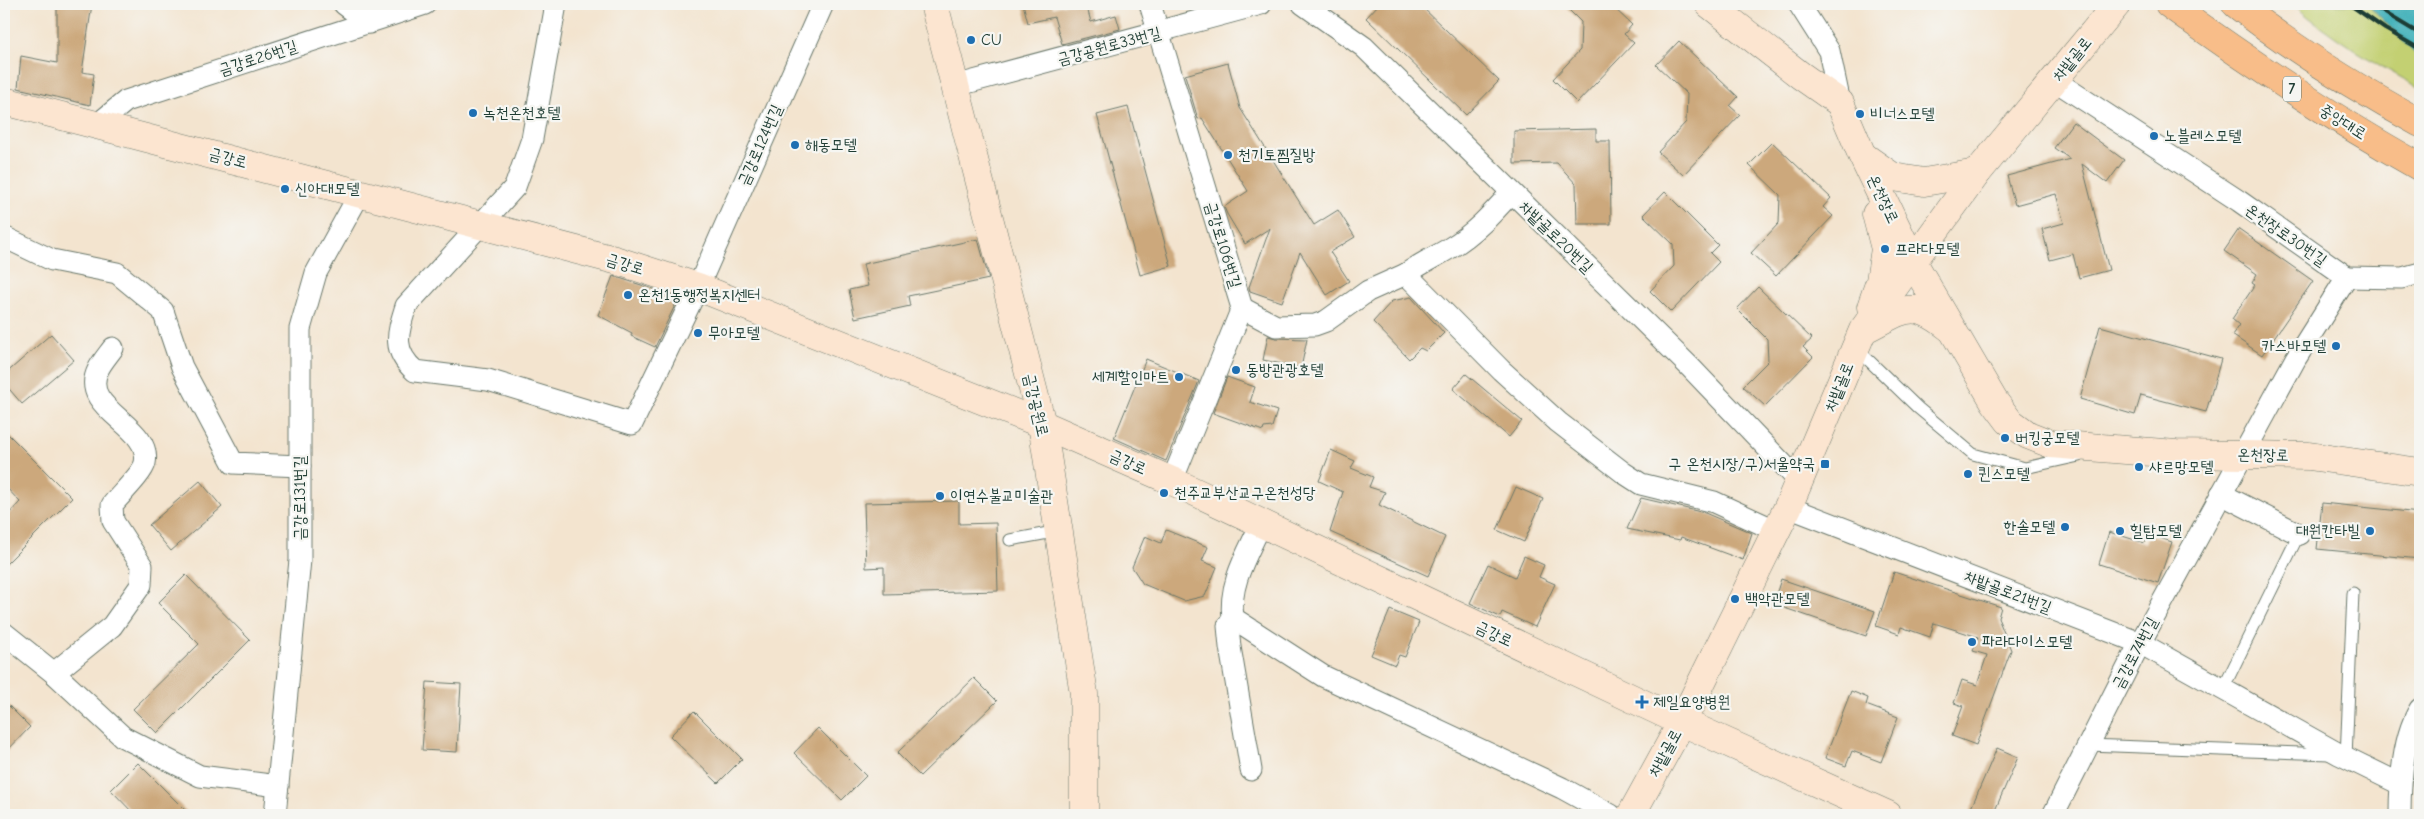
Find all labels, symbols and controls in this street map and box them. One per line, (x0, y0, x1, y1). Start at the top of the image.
street label: 금강공원로33번길 (1055, 24, 1163, 68)
place label: CU (981, 31, 1002, 49)
street label: 차밭골로 (2049, 33, 2095, 85)
marker: CU (965, 34, 977, 46)
street label: 금강로26번길 (217, 37, 300, 79)
road number: 7 (2283, 76, 2301, 102)
street label: 중앙대로 (2316, 101, 2370, 143)
street label: 금강로124번길 (734, 102, 786, 188)
place label: 녹천온천호텔 (483, 104, 560, 122)
place label: 비너스모텔 (1870, 105, 1935, 123)
marker: 녹천온천호텔 (467, 107, 479, 119)
marker: 비너스모텔 (1854, 108, 1866, 120)
place label: 노블레스모텔 (2164, 127, 2241, 145)
marker: 노블레스모텔 (2148, 130, 2160, 142)
place label: 해동모텔 (805, 136, 857, 154)
marker: 해동모텔 (789, 139, 801, 151)
street label: 금강로 (207, 144, 249, 172)
place label: 천기토찜질방 (1238, 146, 1315, 164)
marker: 천기토찜질방 (1222, 149, 1234, 161)
street label: 온천장로 (1864, 172, 1902, 226)
place label: 신아대모텔 (295, 180, 360, 198)
marker: 신아대모텔 (279, 183, 291, 195)
street label: 차밭골로20번길 (1515, 197, 1597, 277)
street label: 금강로106번길 (1201, 200, 1245, 290)
street label: 온천장로30번길 (2242, 200, 2330, 270)
place label: 프라다모텔 (1895, 240, 1960, 258)
marker: 프라다모텔 (1879, 243, 1891, 255)
street label: 금강로 (604, 250, 646, 278)
place label: 온천1동행정복지센터 (638, 286, 760, 304)
marker: 온천1동행정복지센터 (622, 289, 634, 301)
place label: 무아모텔 (708, 324, 760, 342)
marker: 무아모텔 (692, 327, 704, 339)
place label: 카스바모텔 (2262, 337, 2326, 355)
marker: 카스바모텔 (2330, 340, 2342, 352)
street label: 차밭골로 (1821, 360, 1857, 414)
place label: 동방관광호텔 (1246, 361, 1323, 379)
marker: 동방관광호텔 (1230, 364, 1242, 376)
place label: 세계할인마트 (1092, 368, 1169, 386)
marker: 세계할인마트 (1173, 371, 1185, 383)
street label: 금강공원로 (1020, 372, 1052, 438)
place label: 버킹궁모텔 (2015, 429, 2080, 447)
marker: 버킹궁모텔 (1999, 432, 2011, 444)
street label: 금강로 (1107, 446, 1149, 478)
street label: 온천장로 (2237, 446, 2289, 464)
street label: 금강로131번길 (291, 455, 309, 541)
place label: 구 온천시장/구)서울약국 (1668, 455, 1815, 473)
marker: 구 온천시장/구)서울약국 (1819, 458, 1831, 470)
place label: 샤르망모텔 (2149, 458, 2214, 476)
marker: 샤르망모텔 (2133, 461, 2145, 473)
place label: 퀸스모텔 (1978, 465, 2030, 483)
marker: 퀸스모텔 (1962, 468, 1974, 480)
place label: 천주교부산교구온천성당 (1174, 484, 1316, 502)
place label: 이연수불교미술관 (950, 487, 1053, 505)
marker: 천주교부산교구온천성당 (1158, 487, 1170, 499)
marker: 이연수불교미술관 (934, 490, 946, 502)
place label: 한솔모텔 (2004, 518, 2055, 536)
marker: 한솔모텔 (2059, 521, 2071, 533)
place label: 힐탑모텔 (2130, 522, 2182, 540)
place label: 대원칸타빌 (2296, 522, 2360, 540)
marker: 힐탑모텔 (2114, 525, 2126, 537)
marker: 대원칸타빌 (2364, 525, 2376, 537)
street label: 차밭골로21번길 (1962, 567, 2054, 617)
place label: 백악관모텔 (1745, 590, 1810, 608)
marker: 백악관모텔 (1729, 593, 1741, 605)
street label: 금강로74번길 (2109, 614, 2161, 692)
street label: 금강로 (1473, 618, 1515, 650)
place label: 파라다이스모텔 (1982, 633, 2072, 651)
marker: 파라다이스모텔 (1966, 636, 1978, 648)
place label: 제일요양병원 (1653, 693, 1730, 711)
marker: 제일요양병원 (1635, 695, 1649, 709)
street label: 차밭골로 (1645, 726, 1685, 780)

